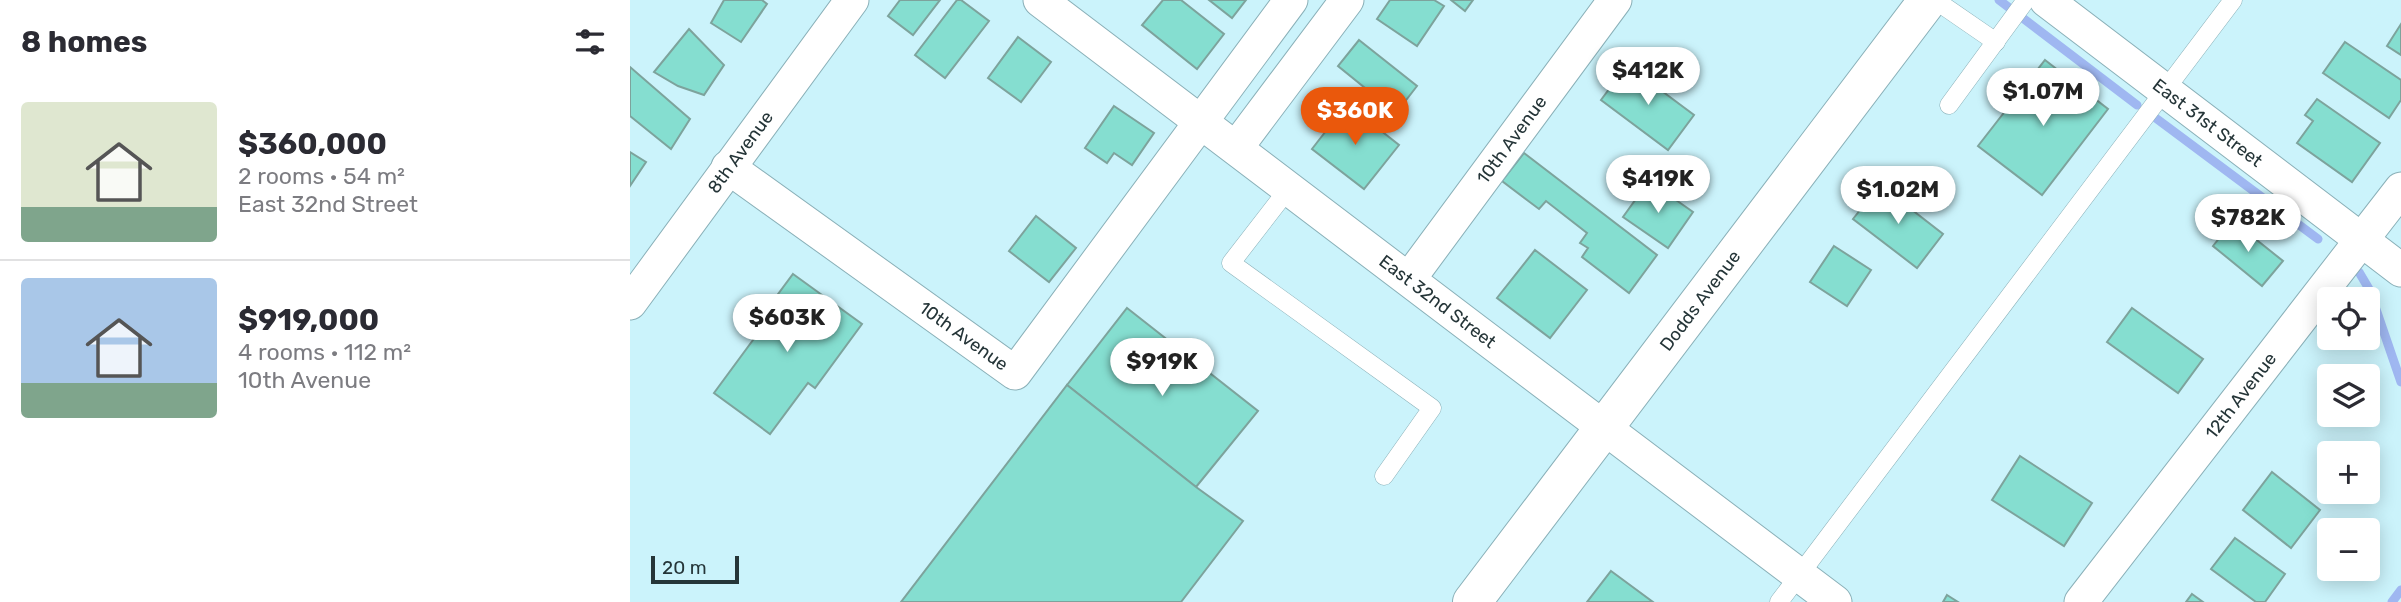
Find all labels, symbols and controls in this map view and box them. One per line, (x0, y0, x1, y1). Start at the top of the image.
icon: filters (571, 23, 609, 61)
text: 8 homes (21, 24, 147, 60)
pin: $412K (1599, 48, 1697, 107)
text: $412K (1612, 56, 1684, 84)
pin: $1.07M (1986, 68, 2100, 128)
street label: East 31st Street (2148, 74, 2267, 172)
text: $1.07M (2002, 77, 2084, 105)
pin: $360K (1306, 88, 1404, 147)
street label: 10th Avenue (1472, 91, 1552, 188)
text: $360K (1317, 96, 1393, 124)
street label: 8th Avenue (703, 107, 778, 198)
text: $360,000 (238, 126, 387, 162)
icon: home (77, 130, 161, 214)
pin: $419K (1609, 156, 1707, 215)
text: 2 rooms · 54 m² (238, 162, 405, 190)
text: $419K (1622, 164, 1694, 192)
pin: $1.02M (1841, 166, 1955, 226)
text: $1.02M (1857, 175, 1939, 203)
text: East 32nd Street (238, 190, 418, 218)
pin: $782K (2199, 194, 2297, 254)
text: $782K (2211, 203, 2285, 231)
street label: Dodds Avenue (1655, 246, 1745, 355)
street label: East 32nd Street (1375, 250, 1500, 353)
map controls (2317, 287, 2380, 581)
button: locate (2317, 287, 2380, 350)
pin: $603K (738, 294, 836, 354)
street label: 10th Avenue (915, 297, 1012, 375)
text: $919,000 (238, 302, 379, 338)
text: $603K (749, 303, 825, 331)
icon: home (77, 306, 161, 390)
text: 4 rooms · 112 m² (238, 338, 411, 366)
pin: $919K (1113, 338, 1211, 398)
text: $919K (1126, 347, 1198, 375)
street label: 12th Avenue (2201, 348, 2281, 443)
button: layers (2317, 364, 2380, 427)
text: 10th Avenue (238, 366, 371, 394)
button: + (2317, 441, 2380, 504)
button: − (2317, 518, 2380, 581)
scale bar (651, 553, 738, 585)
text: 20 m (662, 556, 707, 579)

